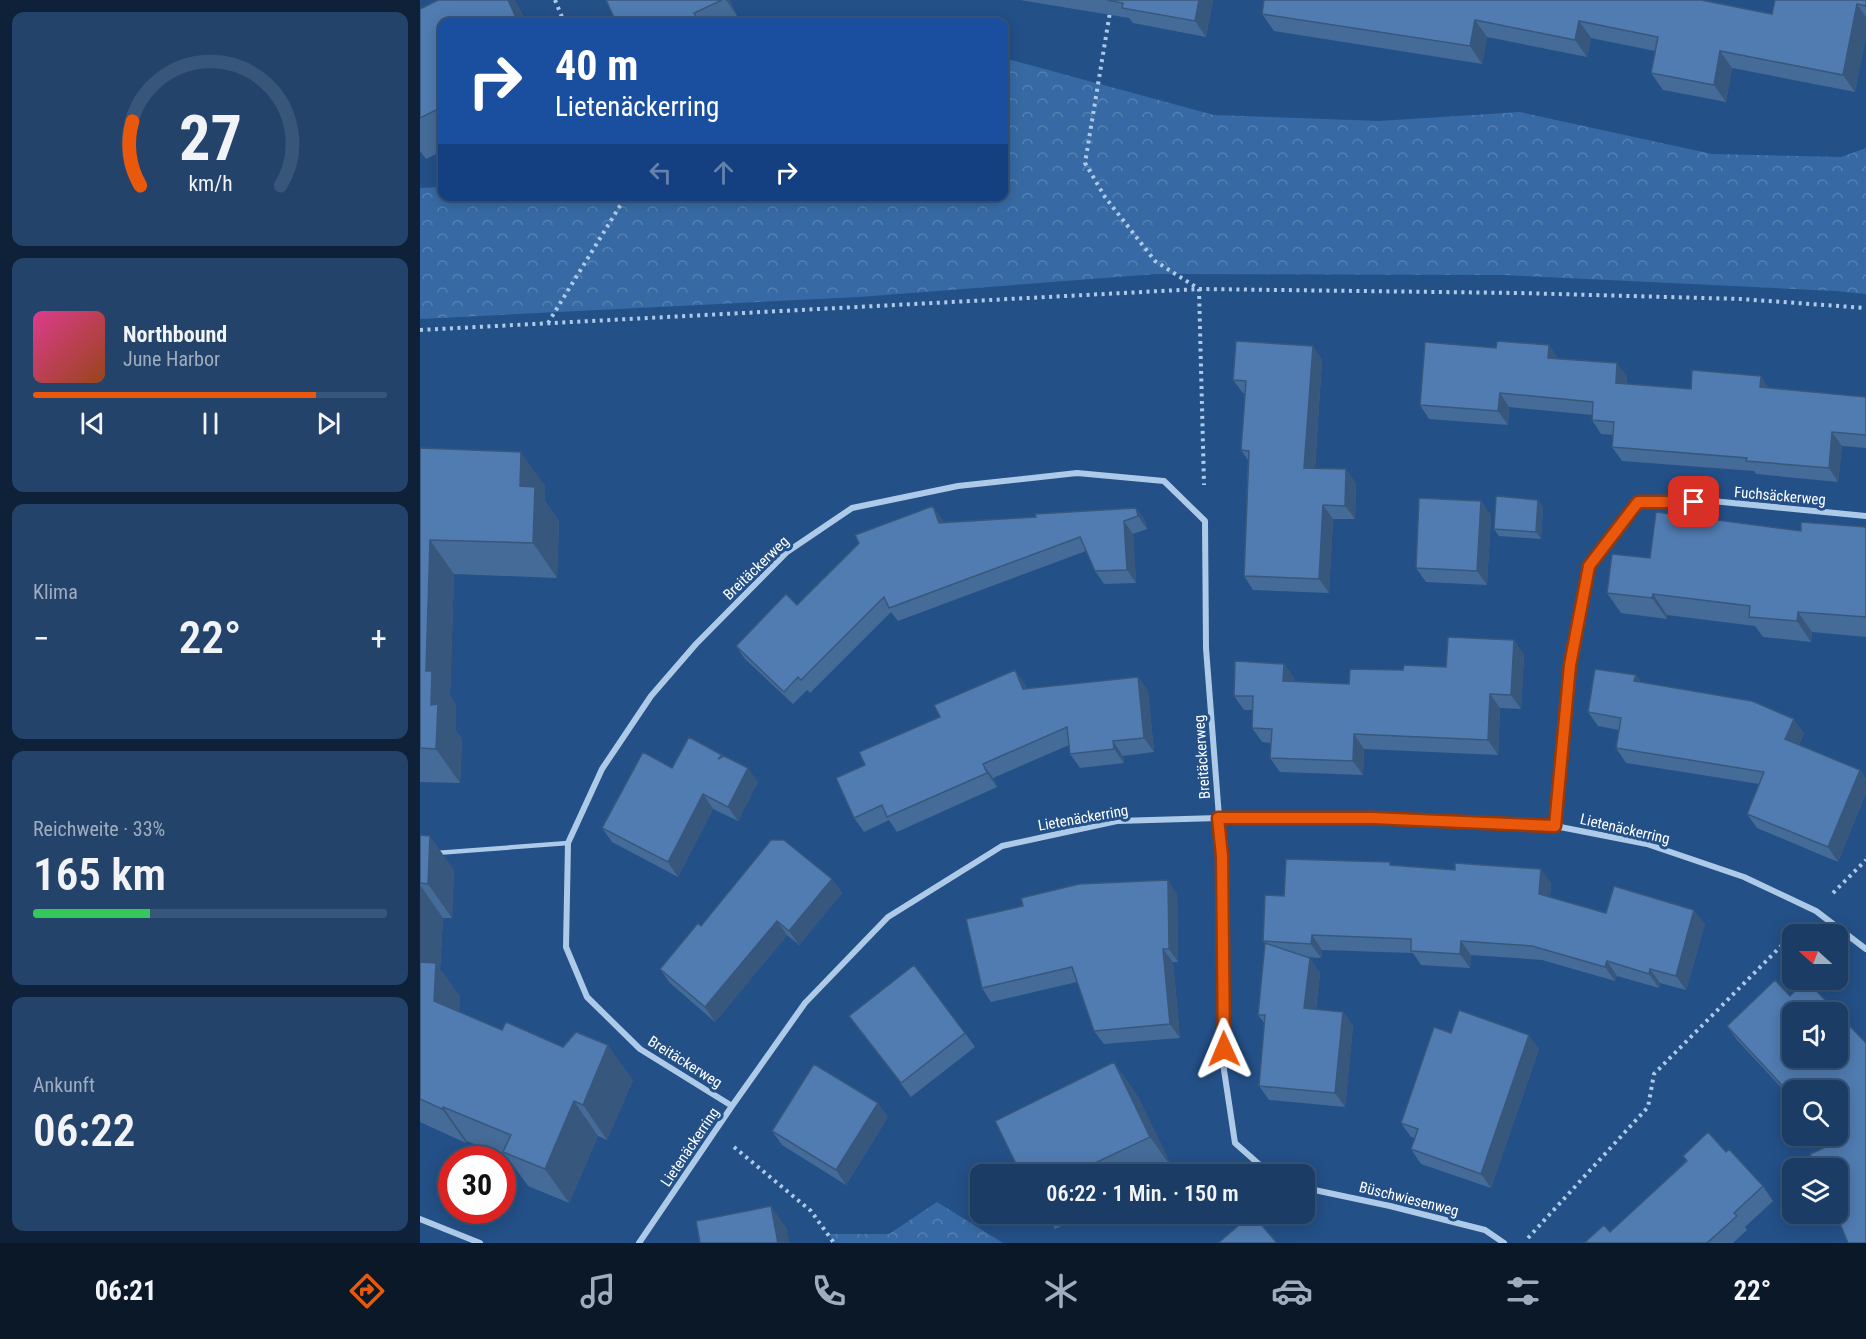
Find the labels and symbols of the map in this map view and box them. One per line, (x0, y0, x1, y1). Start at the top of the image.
pin (1668, 476, 1719, 527)
street label: Fuchsäckerweg (1733, 483, 1827, 509)
street label: Breitäckerweg (719, 532, 793, 604)
street label: Breitäckerweg (1190, 714, 1214, 800)
street label: Lietenäckerring (1036, 801, 1130, 835)
street label: Lietenäckerring (1578, 810, 1672, 848)
north arrow (1782, 924, 1848, 990)
position arrow (1192, 1017, 1256, 1081)
street label: Breitäckerweg (645, 1032, 725, 1092)
street label: Lietenäckerring (657, 1104, 723, 1190)
speed limit sign: 30 (438, 1146, 516, 1224)
street label: Büschwiesenweg (1357, 1178, 1461, 1220)

